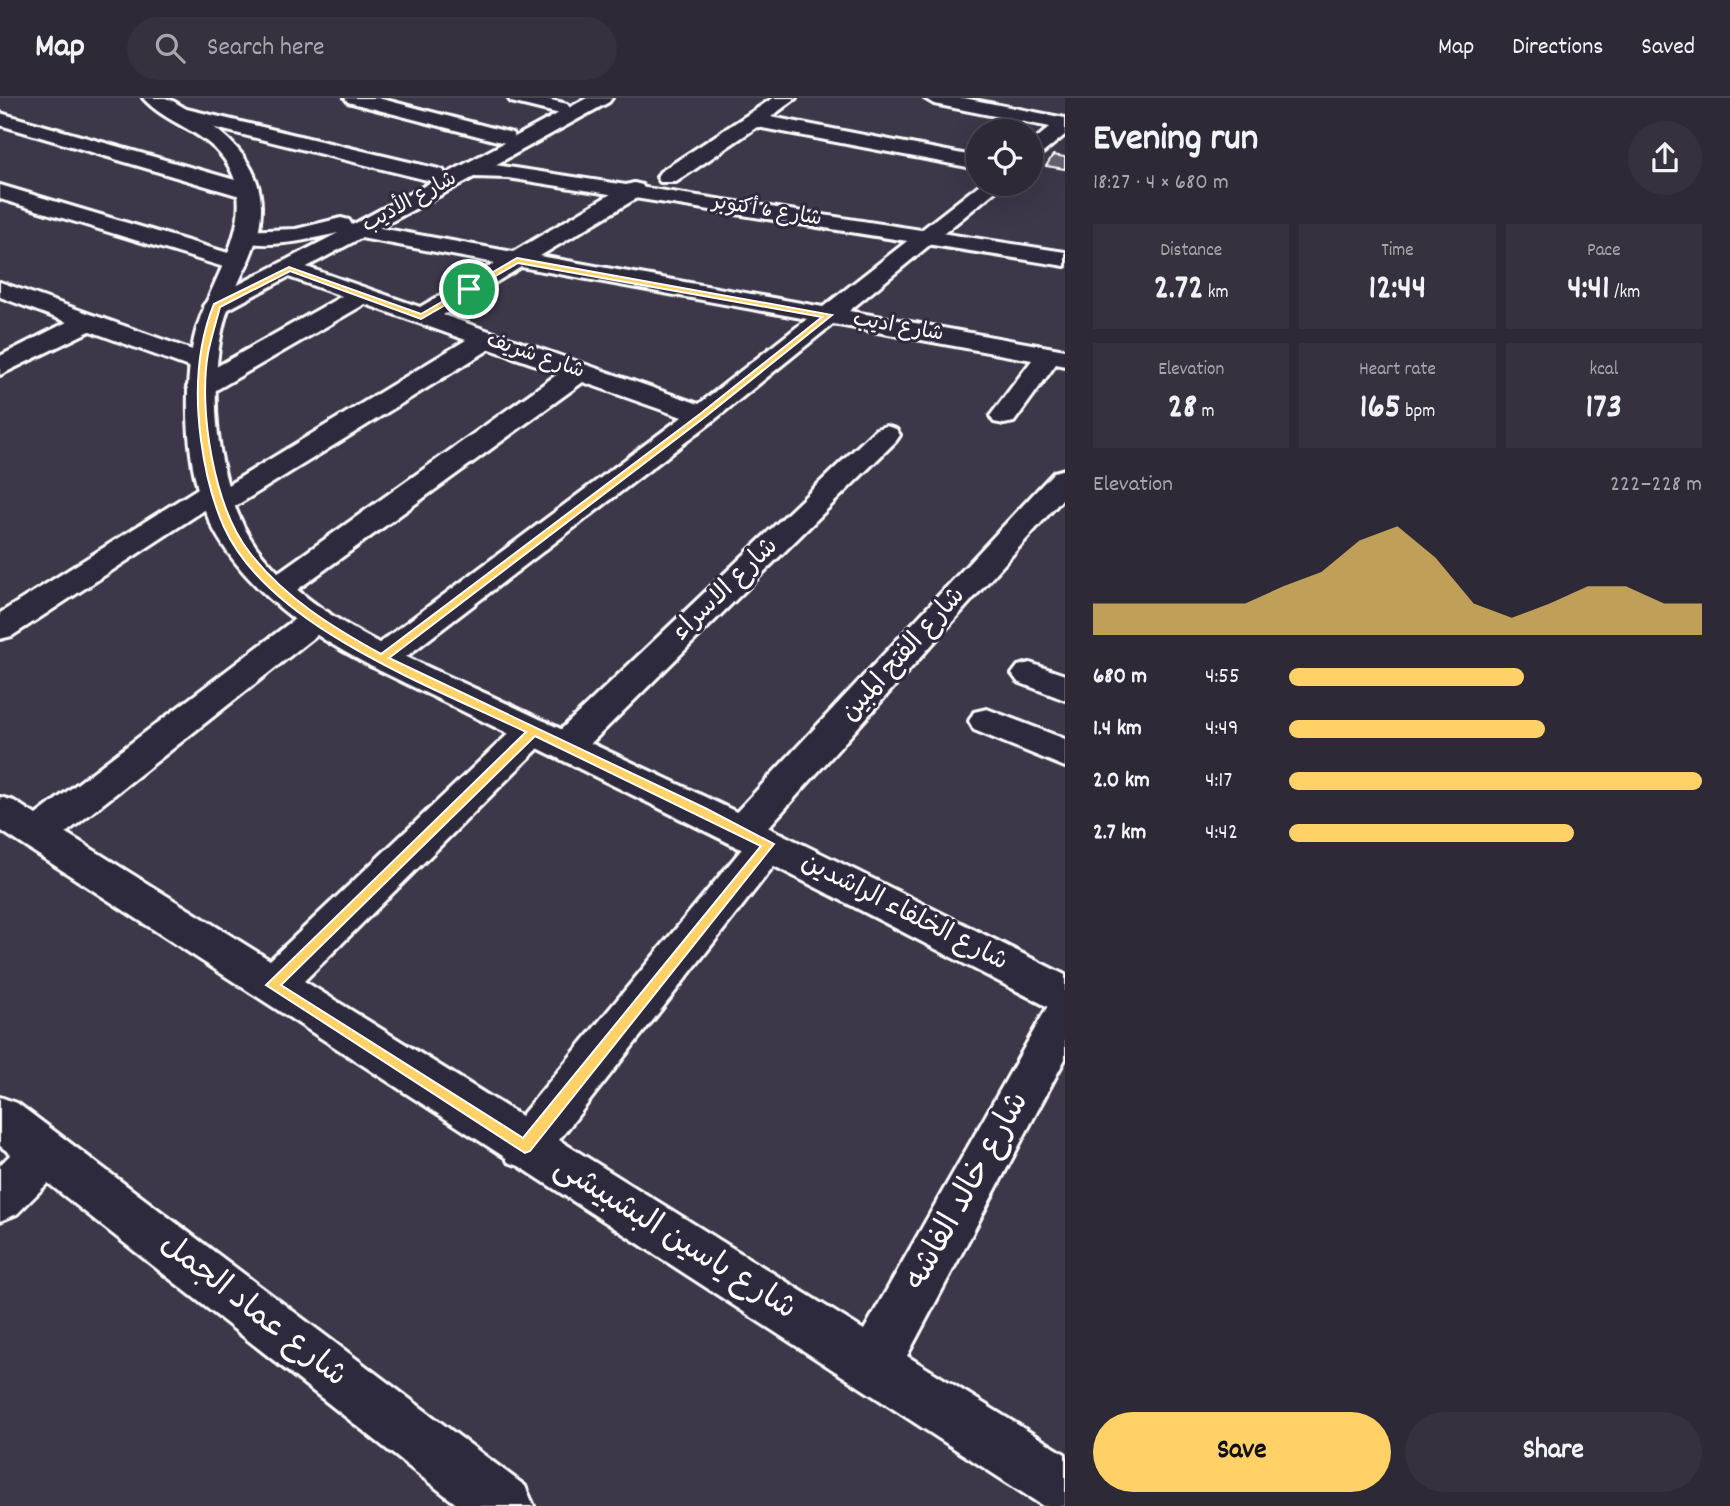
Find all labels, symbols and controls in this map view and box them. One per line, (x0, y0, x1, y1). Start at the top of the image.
search box (127, 17, 617, 80)
text: Map (35, 25, 85, 72)
icon: search (151, 29, 189, 67)
text: Search here (207, 30, 325, 67)
text: Map (1438, 31, 1474, 65)
text: Directions (1512, 31, 1603, 65)
text: Saved (1641, 31, 1695, 65)
text: Evening run (1093, 113, 1258, 168)
map controls (966, 119, 1043, 196)
button: locate (966, 119, 1043, 196)
button: share (1628, 121, 1702, 195)
street label: شارع الأديب (356, 163, 463, 241)
text: 18:27 · 4 × 680 m (1093, 167, 1229, 200)
street label: شارع 6 أكتوبر (708, 188, 824, 235)
text: Distance (1160, 238, 1222, 265)
text: Time (1381, 238, 1414, 265)
text: Pace (1587, 238, 1621, 265)
pin (439, 259, 499, 319)
text: 2.72 (1154, 265, 1203, 315)
text: 12:44 (1369, 265, 1426, 315)
text: 4:41 (1567, 265, 1610, 315)
icon: arrive (450, 270, 488, 308)
text: km (1203, 280, 1229, 307)
text: /km (1610, 280, 1640, 307)
street label: شارع اديب (850, 305, 946, 351)
street label: شارع شريف (482, 326, 588, 388)
text: Elevation (1158, 357, 1224, 384)
text: Heart rate (1359, 357, 1436, 384)
text: kcal (1589, 357, 1618, 384)
text: 28 (1168, 384, 1197, 434)
text: 165 (1360, 384, 1401, 434)
text: 173 (1586, 384, 1622, 434)
text: m (1197, 399, 1215, 426)
text: bpm (1401, 399, 1435, 426)
text: Elevation (1093, 469, 1173, 502)
text: 222–228 m (1610, 469, 1702, 502)
street label: شارع الاسراء (664, 530, 788, 650)
street label: شارع الفتح المبين (833, 579, 975, 731)
text: 680 m (1093, 661, 1147, 694)
text: 4:55 (1205, 661, 1240, 694)
text: 1.4 km (1093, 713, 1142, 746)
text: 4:49 (1205, 713, 1238, 746)
text: 2.0 km (1093, 765, 1150, 798)
text: 4:17 (1205, 765, 1232, 798)
text: 2.7 km (1093, 817, 1146, 850)
text: 4:42 (1205, 817, 1238, 850)
street label: شارع الخلفاء الراشدين (794, 845, 1014, 981)
street label: شارع خالد الفاشه (895, 1084, 1043, 1300)
street label: شارع ياسين البشبيشى (544, 1147, 804, 1333)
street label: شارع عماد الجمل (148, 1224, 356, 1400)
button: Save (1093, 1412, 1391, 1492)
button: Share (1405, 1412, 1702, 1492)

